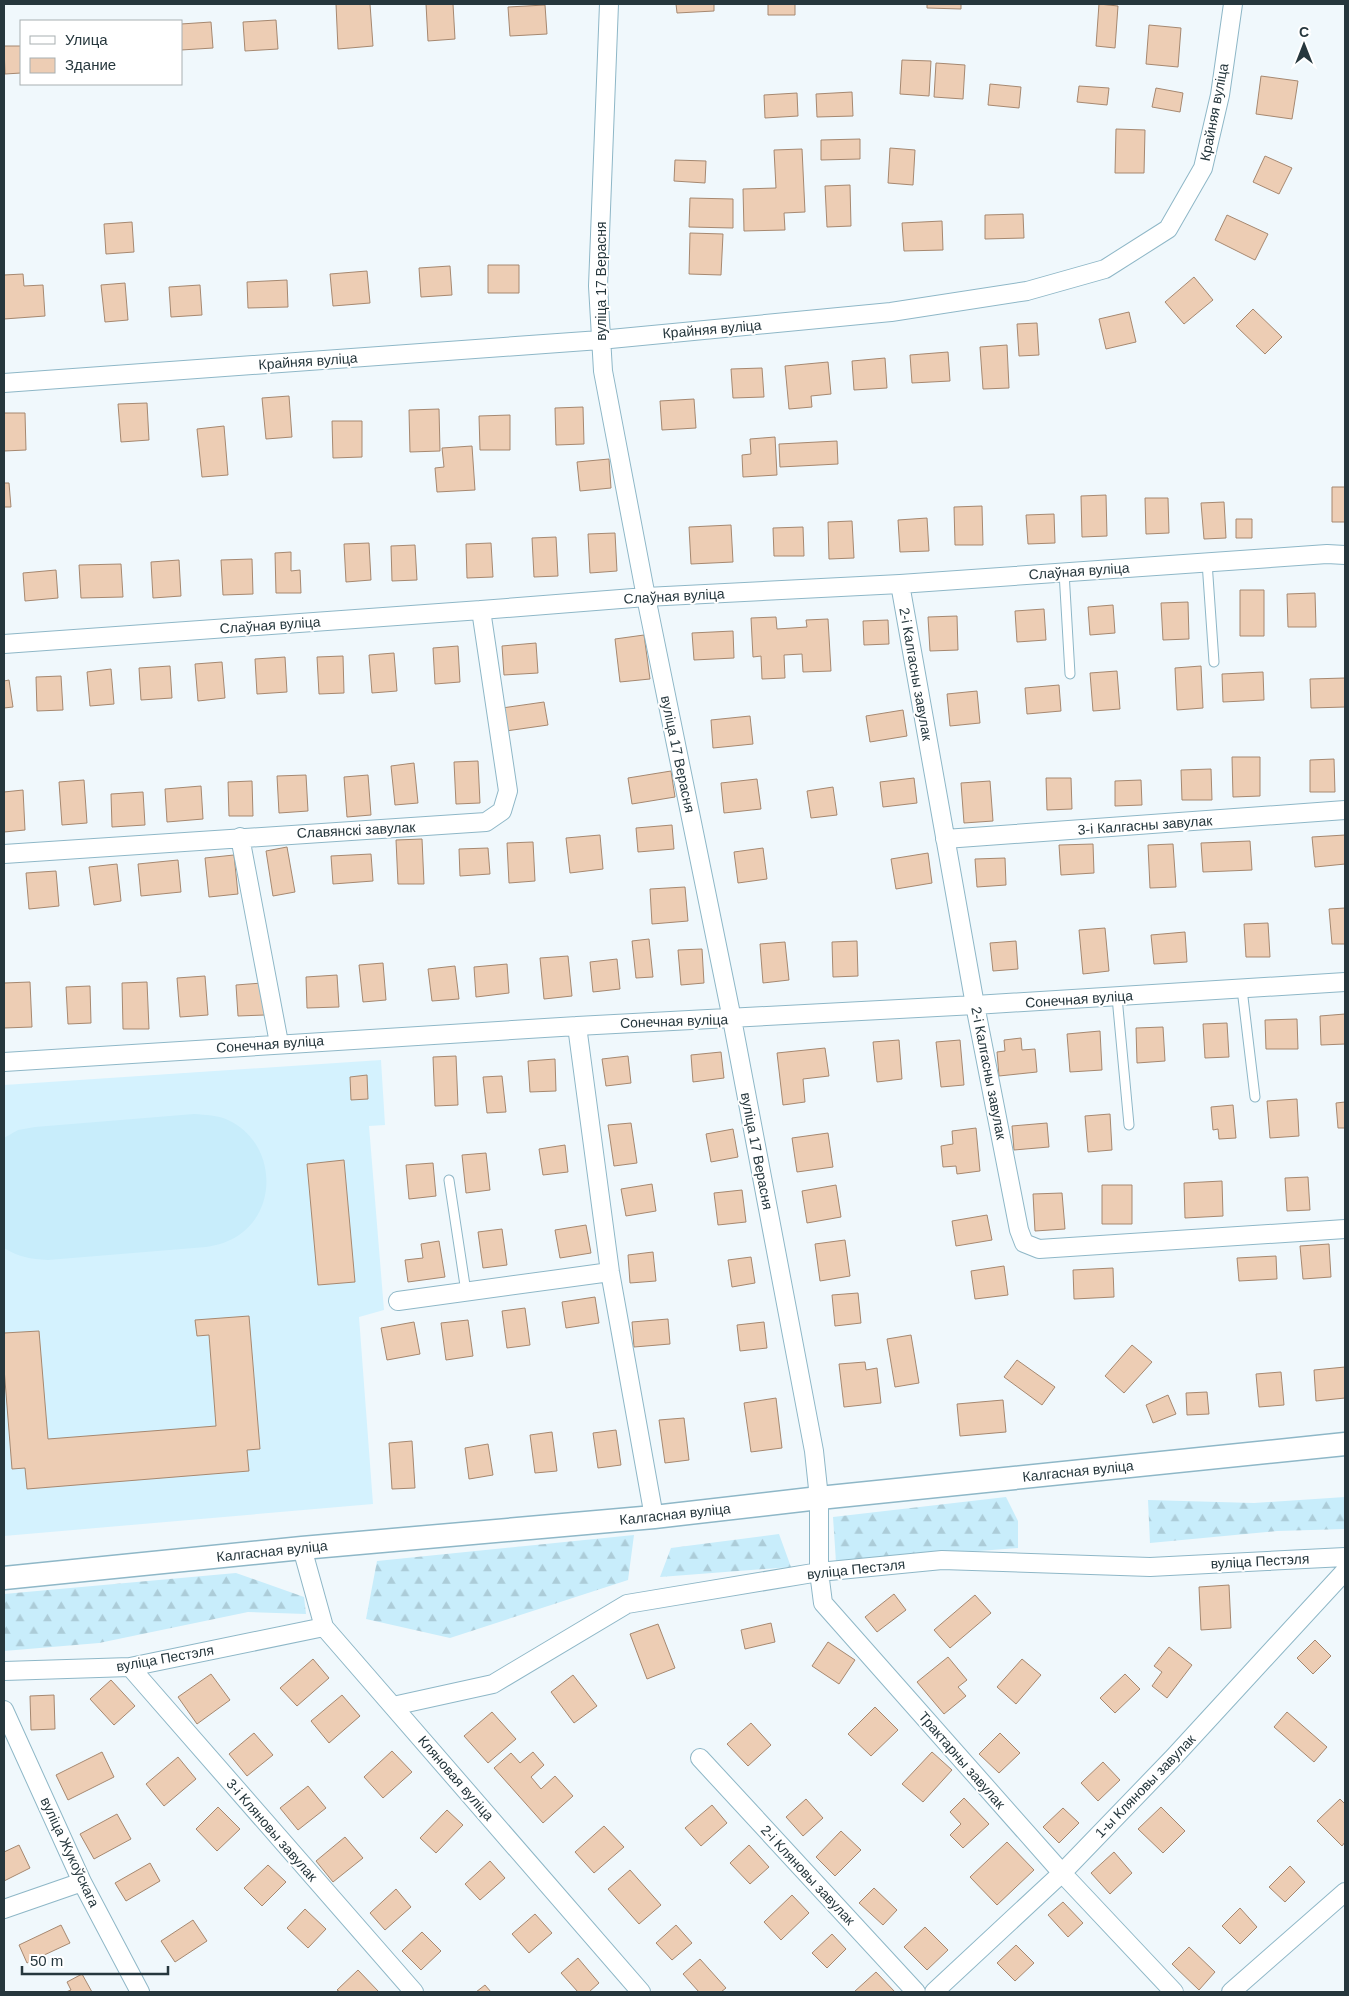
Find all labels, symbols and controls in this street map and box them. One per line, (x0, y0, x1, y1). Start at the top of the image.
legend (20, 20, 182, 85)
north arrow (1279, 20, 1329, 70)
text: С (1299, 24, 1309, 40)
text: Улица (65, 31, 108, 48)
text: Здание (65, 56, 116, 73)
street label: Крайняя вуліца (1197, 62, 1231, 162)
street label: вуліца 17 Верасня (593, 221, 609, 341)
street label: Крайняя вуліца (662, 317, 762, 341)
street label: Крайняя вуліца (258, 350, 358, 372)
street label: Слаўная вуліца (1028, 559, 1130, 583)
street label: Слаўная вуліца (623, 585, 725, 607)
street label: 2-і Калгасны завулак (896, 606, 936, 743)
street label: Слаўная вуліца (219, 613, 321, 637)
street label: вуліца 17 Верасня (658, 694, 698, 814)
street label: 3-і Калгасны завулак (1077, 812, 1214, 838)
street label: Славянскі завулак (296, 819, 417, 841)
street label: Сонечная вуліца (1025, 987, 1134, 1011)
street label: 2-і Калгасны завулак (968, 1005, 1010, 1142)
street label: Сонечная вуліца (620, 1011, 729, 1031)
street label: Сонечная вуліца (216, 1032, 325, 1056)
street label: вуліца 17 Верасня (738, 1091, 776, 1211)
street label: Калгасная вуліца (1022, 1457, 1135, 1485)
street label: Калгасная вуліца (619, 1500, 732, 1528)
street label: Калгасная вуліца (216, 1537, 329, 1565)
street label: вуліца Пестэля (1210, 1550, 1310, 1572)
street label: вуліца Пестэля (806, 1556, 906, 1582)
street label: вуліца Пестэля (115, 1642, 215, 1674)
street label: Трактарны завулак (916, 1708, 1009, 1812)
street label: 1-ы Кляновы завулак (1092, 1730, 1199, 1841)
street label: Кляновая вуліца (415, 1732, 497, 1824)
street label: 3-і Кляновы завулак (223, 1776, 321, 1885)
street label: вуліца Жукоўскага (38, 1794, 103, 1910)
street label: 2-і Кляновы завулак (758, 1822, 859, 1929)
scale bar (22, 1944, 169, 1976)
text: 50 m (30, 1952, 63, 1969)

